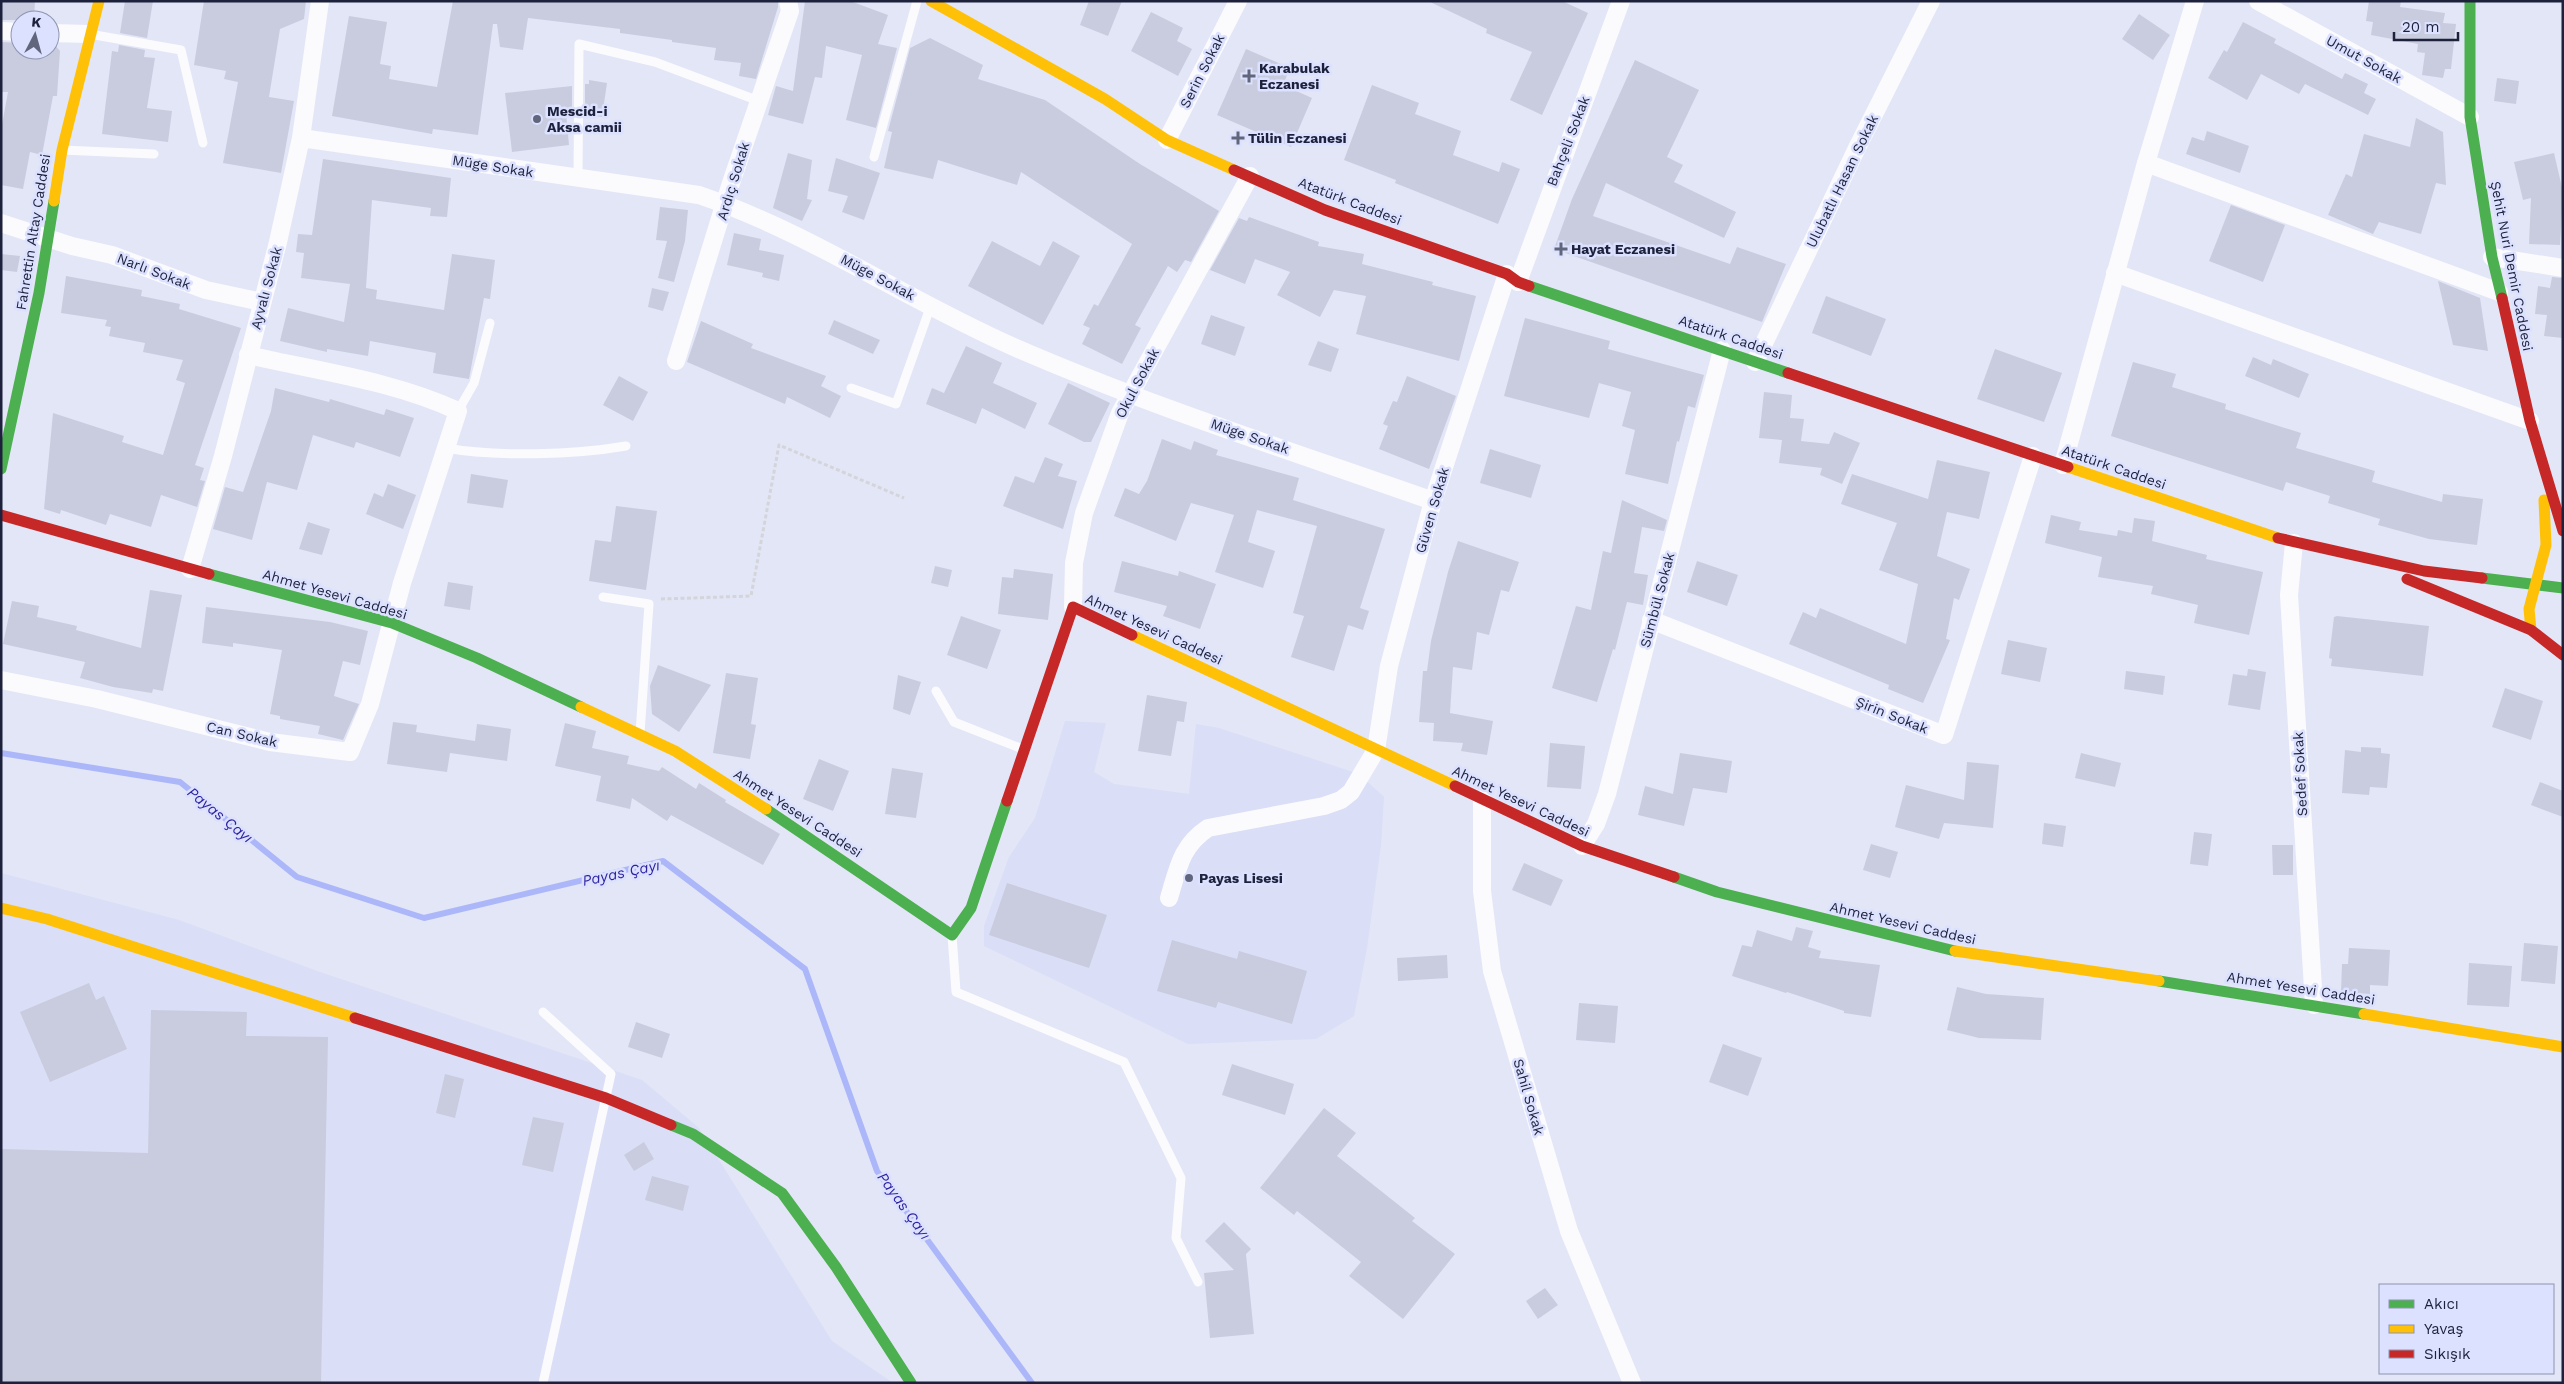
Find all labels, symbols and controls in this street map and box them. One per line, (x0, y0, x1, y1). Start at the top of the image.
north arrow (10, 10, 60, 60)
scale bar (2394, 10, 2458, 42)
text: K (31, 14, 42, 31)
text: 20 m (2402, 18, 2440, 36)
street label: Serin Sokak (1176, 31, 1228, 111)
street label: Umut Sokak (2324, 32, 2404, 86)
place label: Karabulak Eczanesi (1259, 60, 1330, 92)
marker: Karabulak Eczanesi (1243, 70, 1255, 82)
street label: Bahçeli Sokak (1543, 94, 1593, 188)
place label: Mescid-i Aksa camii (547, 103, 622, 135)
street label: Ulubatlı Hasan Sokak (1803, 112, 1881, 250)
marker: Mescid-i Aksa camii (531, 113, 543, 125)
place label: Tülin Eczanesi (1248, 130, 1347, 146)
marker: Tülin Eczanesi (1232, 132, 1244, 144)
street label: Ardıç Sokak (714, 140, 752, 222)
street label: Müge Sokak (451, 152, 535, 180)
street label: Fahrettin Altay Caddesi (13, 153, 53, 311)
street label: Atatürk Caddesi (1296, 174, 1404, 228)
street label: Şehit Nuri Demir Caddesi (2488, 180, 2536, 352)
place label: Hayat Eczanesi (1571, 241, 1675, 257)
marker: Hayat Eczanesi (1555, 243, 1567, 255)
street label: Ayvalı Sokak (247, 245, 285, 331)
street label: Narlı Sokak (115, 250, 193, 292)
street label: Müge Sokak (838, 251, 918, 303)
street label: Atatürk Caddesi (1677, 312, 1785, 362)
street label: Okul Sokak (1112, 345, 1162, 421)
street label: Müge Sokak (1209, 415, 1291, 457)
street label: Atatürk Caddesi (2060, 442, 2168, 492)
street label: Güven Sokak (1412, 465, 1452, 555)
street label: Sümbül Sokak (1637, 551, 1677, 649)
street label: Ahmet Yesevi Caddesi (261, 566, 409, 622)
street label: Ahmet Yesevi Caddesi (1083, 590, 1225, 668)
street label: Şirin Sokak (1854, 693, 1931, 737)
street label: Can Sokak (205, 718, 279, 750)
street label: Sedef Sokak (2290, 731, 2310, 817)
street label: Ahmet Yesevi Caddesi (1450, 762, 1592, 840)
street label: Ahmet Yesevi Caddesi (731, 766, 865, 860)
water label: Payas Çayı (184, 783, 256, 847)
water label: Payas Çayı (581, 856, 662, 890)
place label: Payas Lisesi (1199, 870, 1283, 886)
marker: Payas Lisesi (1183, 872, 1195, 884)
street label: Ahmet Yesevi Caddesi (1828, 898, 1978, 948)
street label: Ahmet Yesevi Caddesi (2226, 968, 2376, 1008)
street label: Sahil Sokak (1510, 1057, 1548, 1137)
water label: Payas Çayı (874, 1169, 935, 1243)
legend (2379, 1284, 2554, 1374)
text: Akıcı (2424, 1295, 2459, 1313)
text: Yavaş (2424, 1320, 2464, 1338)
text: Sıkışık (2424, 1345, 2471, 1363)

